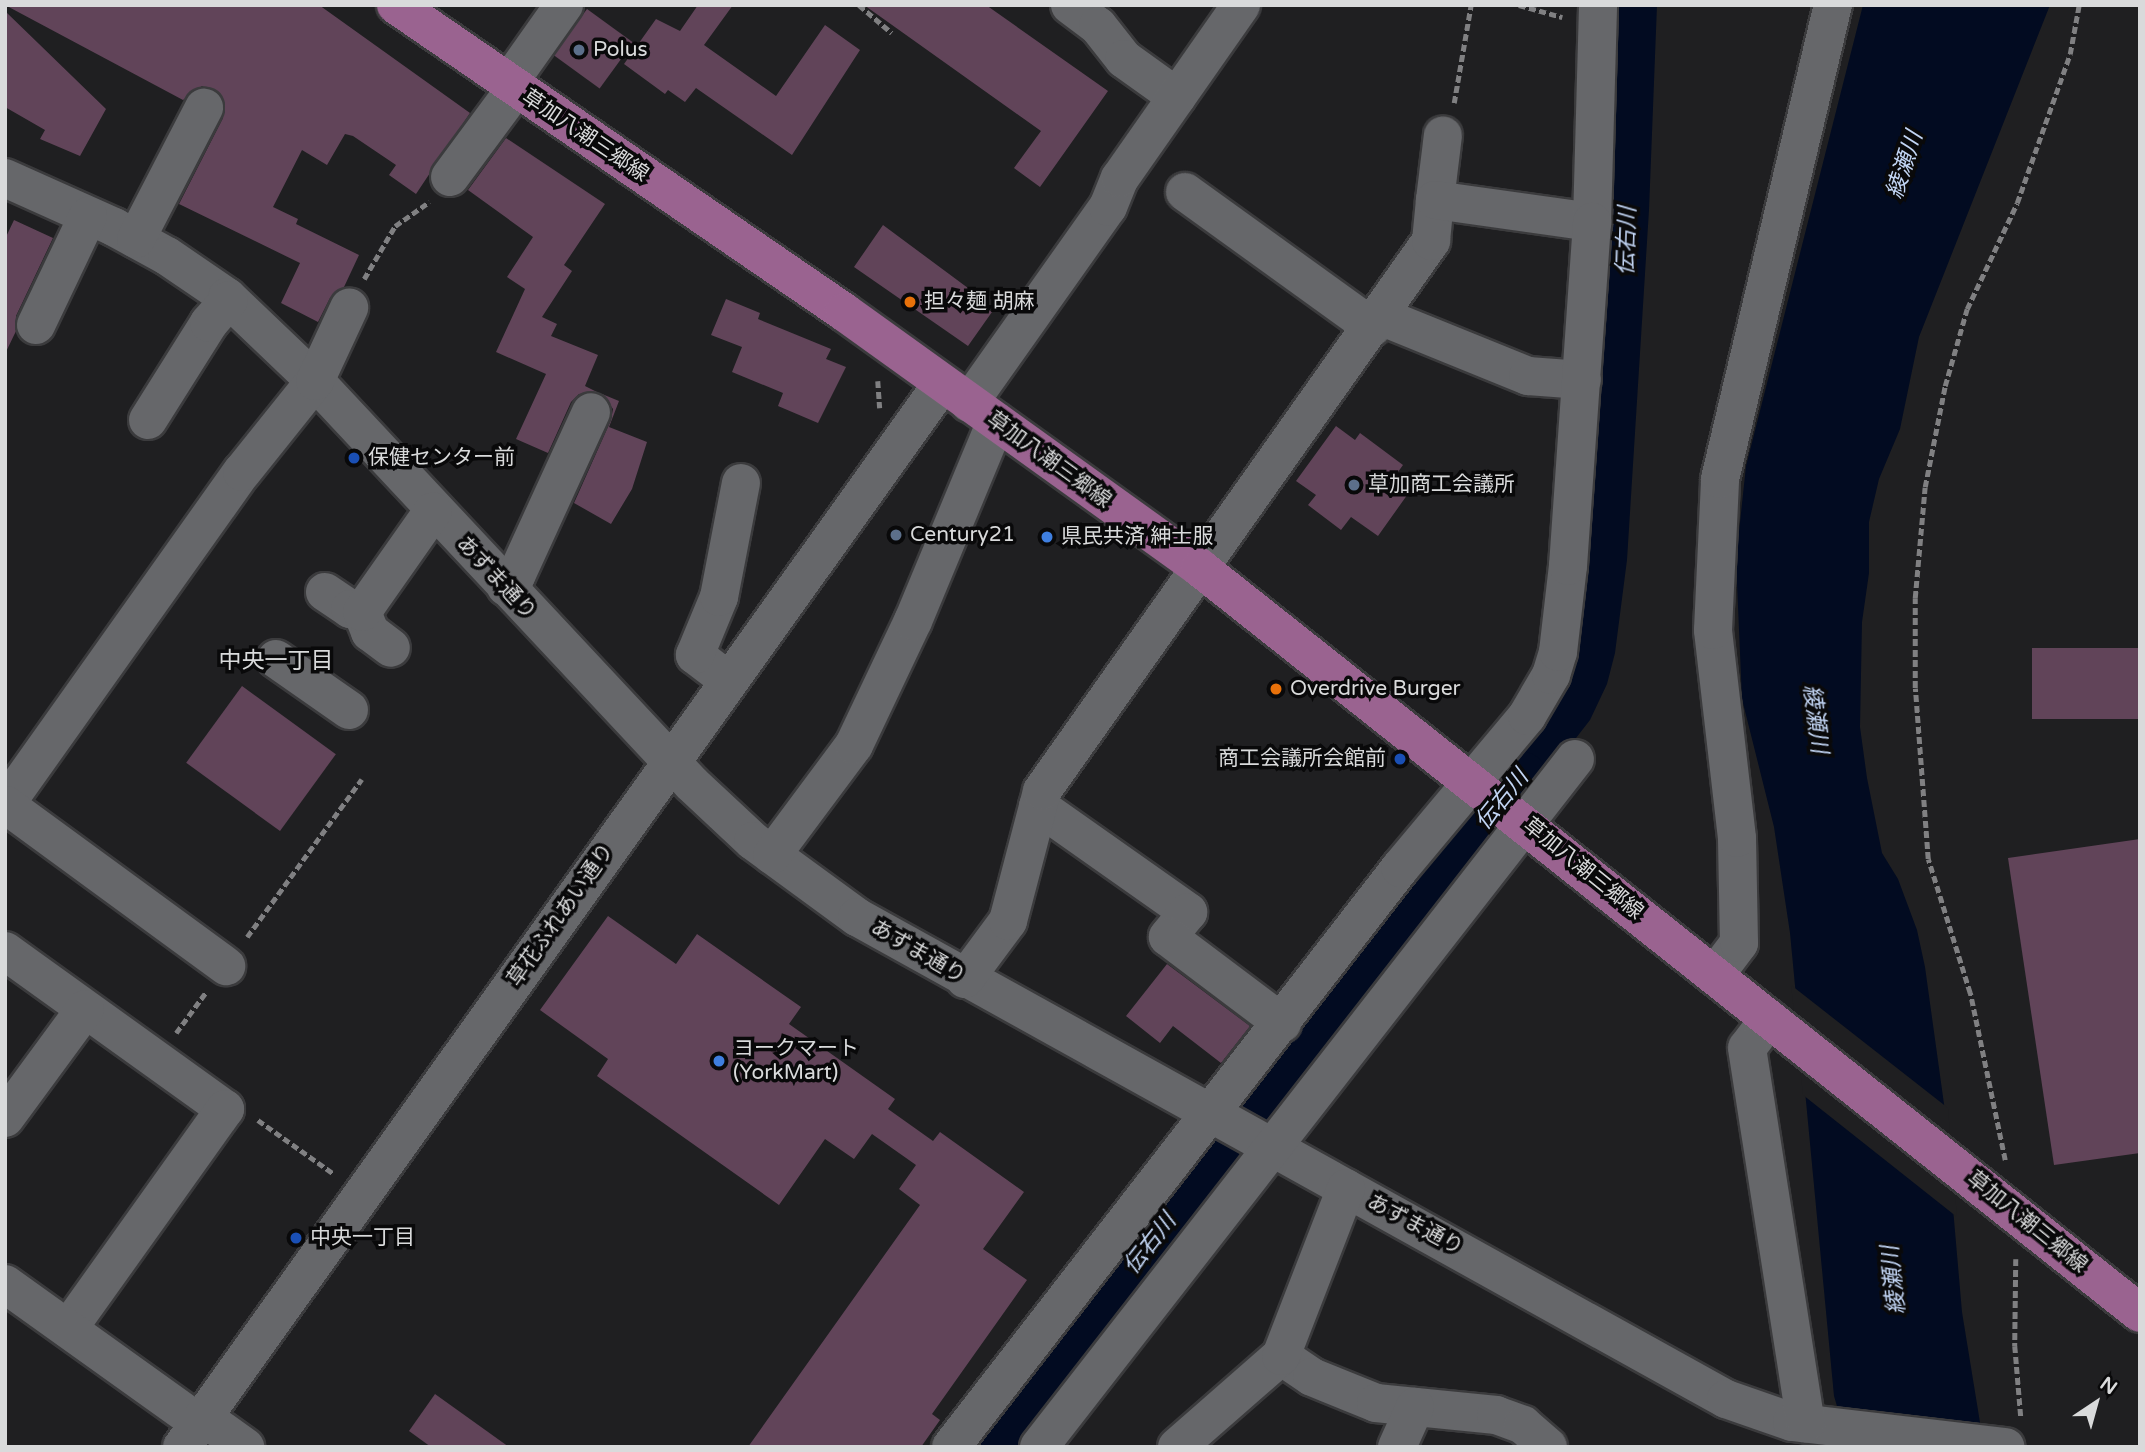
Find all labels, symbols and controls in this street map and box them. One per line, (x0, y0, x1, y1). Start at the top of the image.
place label: Polus (593, 37, 648, 63)
marker: Polus (571, 42, 587, 58)
street label: 草加八潮三郷線 (517, 84, 653, 188)
water label: 綾瀬川 (1881, 128, 1929, 202)
water label: 伝右川 (1612, 206, 1642, 276)
place label: 担々麺 胡麻 (924, 289, 1034, 315)
marker: 担々麺 胡麻 (902, 294, 918, 310)
street label: 草加八潮三郷線 (982, 407, 1116, 513)
place label: 保健センター前 (368, 445, 515, 471)
marker: 保健センター前 (346, 450, 362, 466)
place label: 草加商工会議所 (1368, 472, 1515, 498)
marker: 草加商工会議所 (1346, 477, 1362, 493)
place label: Century21 (910, 522, 1015, 548)
place label: 県民共済 紳士服 (1061, 524, 1213, 550)
marker: Century21 (888, 527, 904, 543)
marker: 県民共済 紳士服 (1039, 529, 1055, 545)
street label: あずま通り (451, 531, 541, 625)
district label: 中央一丁目 (219, 647, 333, 675)
place label: Overdrive Burger (1290, 676, 1461, 702)
marker: Overdrive Burger (1268, 681, 1284, 697)
water label: 綾瀬川 (1797, 683, 1833, 755)
place label: 商工会議所会館前 (1218, 746, 1386, 772)
marker: 商工会議所会館前 (1392, 751, 1408, 767)
water label: 伝右川 (1470, 765, 1534, 835)
street label: 草加八潮三郷線 (1518, 813, 1648, 925)
street label: 草花ふれあい通り (502, 839, 620, 991)
street label: あずま通り (866, 915, 970, 989)
place label: ヨークマート (YorkMart) (733, 1036, 859, 1086)
marker: ヨークマート (YorkMart) (711, 1053, 727, 1069)
street label: 草加八潮三郷線 (1962, 1166, 2092, 1278)
street label: あずま通り (1363, 1189, 1467, 1261)
water label: 伝右川 (1118, 1208, 1182, 1280)
place label: 中央一丁目 (310, 1225, 415, 1251)
marker: 中央一丁目 (288, 1230, 304, 1246)
water label: 綾瀬川 (1877, 1244, 1911, 1316)
north arrow (2061, 1368, 2131, 1438)
text: N (2096, 1373, 2121, 1399)

